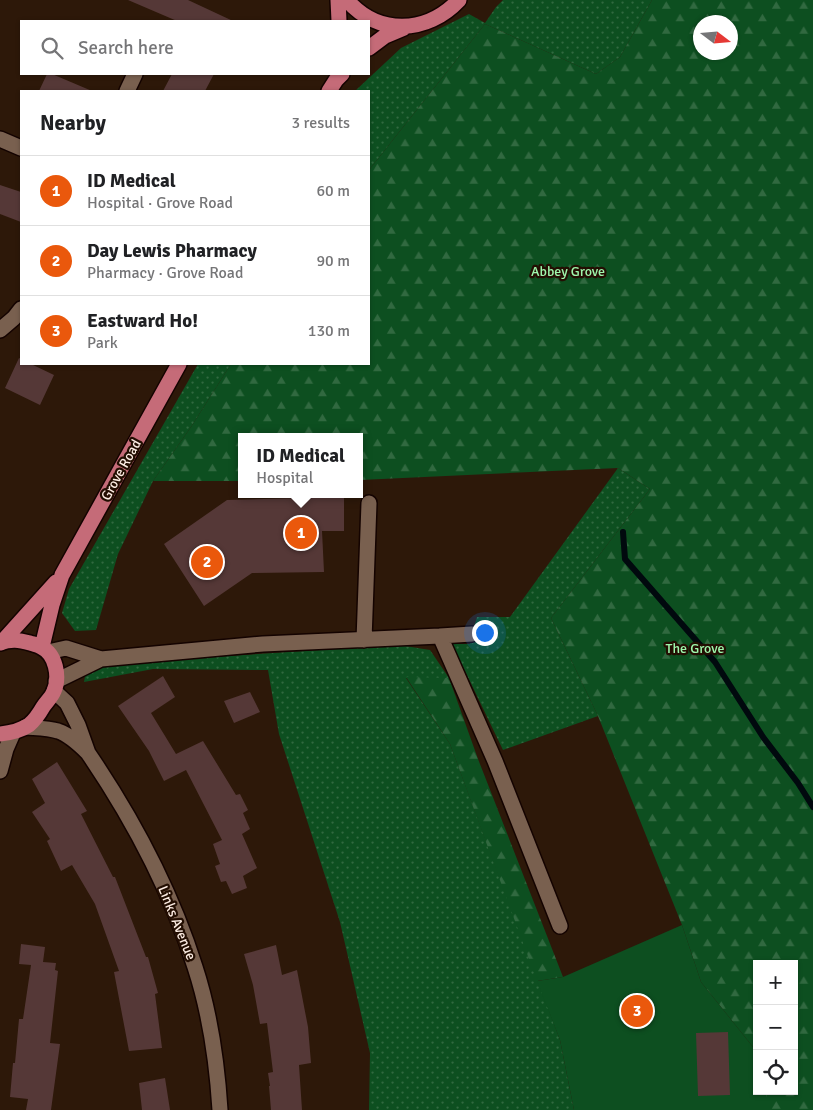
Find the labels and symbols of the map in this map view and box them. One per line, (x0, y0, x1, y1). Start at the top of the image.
north arrow (693, 15, 738, 60)
park label: Abbey Grove (531, 263, 605, 280)
street label: Grove Road (97, 436, 145, 504)
pin: 1 (285, 514, 317, 552)
pin: 2 (191, 543, 223, 581)
your location (472, 620, 498, 646)
park label: The Grove (666, 640, 724, 657)
street label: Links Avenue (154, 883, 200, 963)
pin: 3 (621, 992, 653, 1030)

